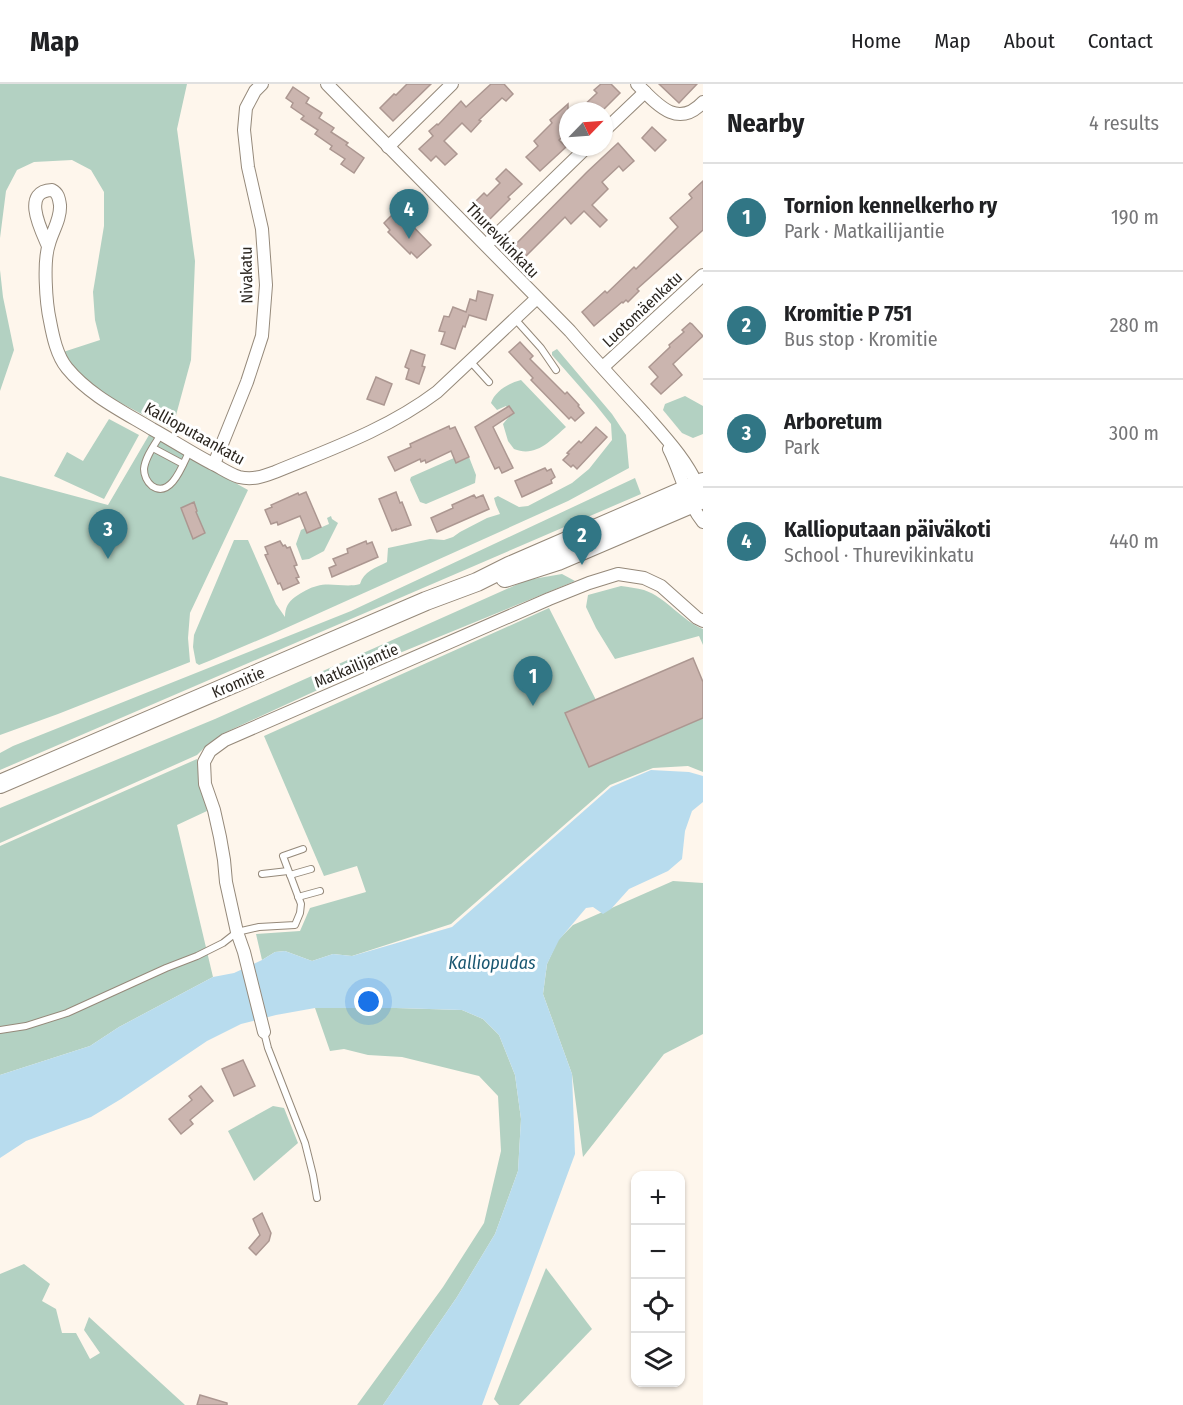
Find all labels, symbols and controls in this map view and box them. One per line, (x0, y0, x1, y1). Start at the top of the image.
text: Map (30, 25, 79, 58)
text: Home (851, 28, 901, 54)
text: Map (934, 28, 971, 54)
text: About (1004, 28, 1055, 54)
text: Contact (1088, 28, 1153, 54)
north arrow (559, 102, 613, 156)
text: Nearby (727, 108, 804, 139)
text: 4 results (1089, 111, 1159, 135)
pin: 4 (390, 190, 428, 239)
text: Tornion kennelkerho ry (784, 192, 997, 219)
street label: Thurevikinkatu (462, 199, 543, 282)
text: 1 (742, 205, 751, 229)
text: 190 m (1111, 205, 1159, 229)
text: Park · Matkailijantie (784, 219, 945, 243)
street label: Nivakatu (237, 246, 256, 304)
street label: Luotomäenkatu (598, 268, 686, 351)
text: Kromitie P 751 (784, 300, 912, 327)
text: 2 (742, 313, 751, 337)
text: 280 m (1110, 313, 1159, 337)
text: Bus stop · Kromitie (784, 327, 938, 351)
street label: Kallioputaankatu (141, 398, 248, 469)
text: Arboretum (784, 408, 882, 435)
text: 3 (742, 421, 751, 445)
text: 300 m (1109, 421, 1159, 445)
text: Park (784, 435, 820, 459)
pin: 3 (88, 510, 128, 559)
pin: 2 (562, 516, 602, 565)
text: Kallioputaan päiväkoti (784, 516, 991, 543)
text: 4 (741, 529, 752, 553)
text: 440 m (1109, 529, 1159, 553)
text: School · Thurevikinkatu (784, 543, 974, 567)
street label: Matkailijantie (311, 639, 401, 692)
pin: 1 (514, 656, 552, 706)
street label: Kromitie (209, 663, 268, 702)
water label: Kalliopudas (448, 952, 536, 974)
your location (354, 987, 383, 1016)
map controls (631, 1171, 685, 1387)
button: + (631, 1171, 685, 1225)
button: − (631, 1225, 685, 1279)
button: locate (631, 1279, 685, 1333)
button: layers (631, 1333, 685, 1387)

